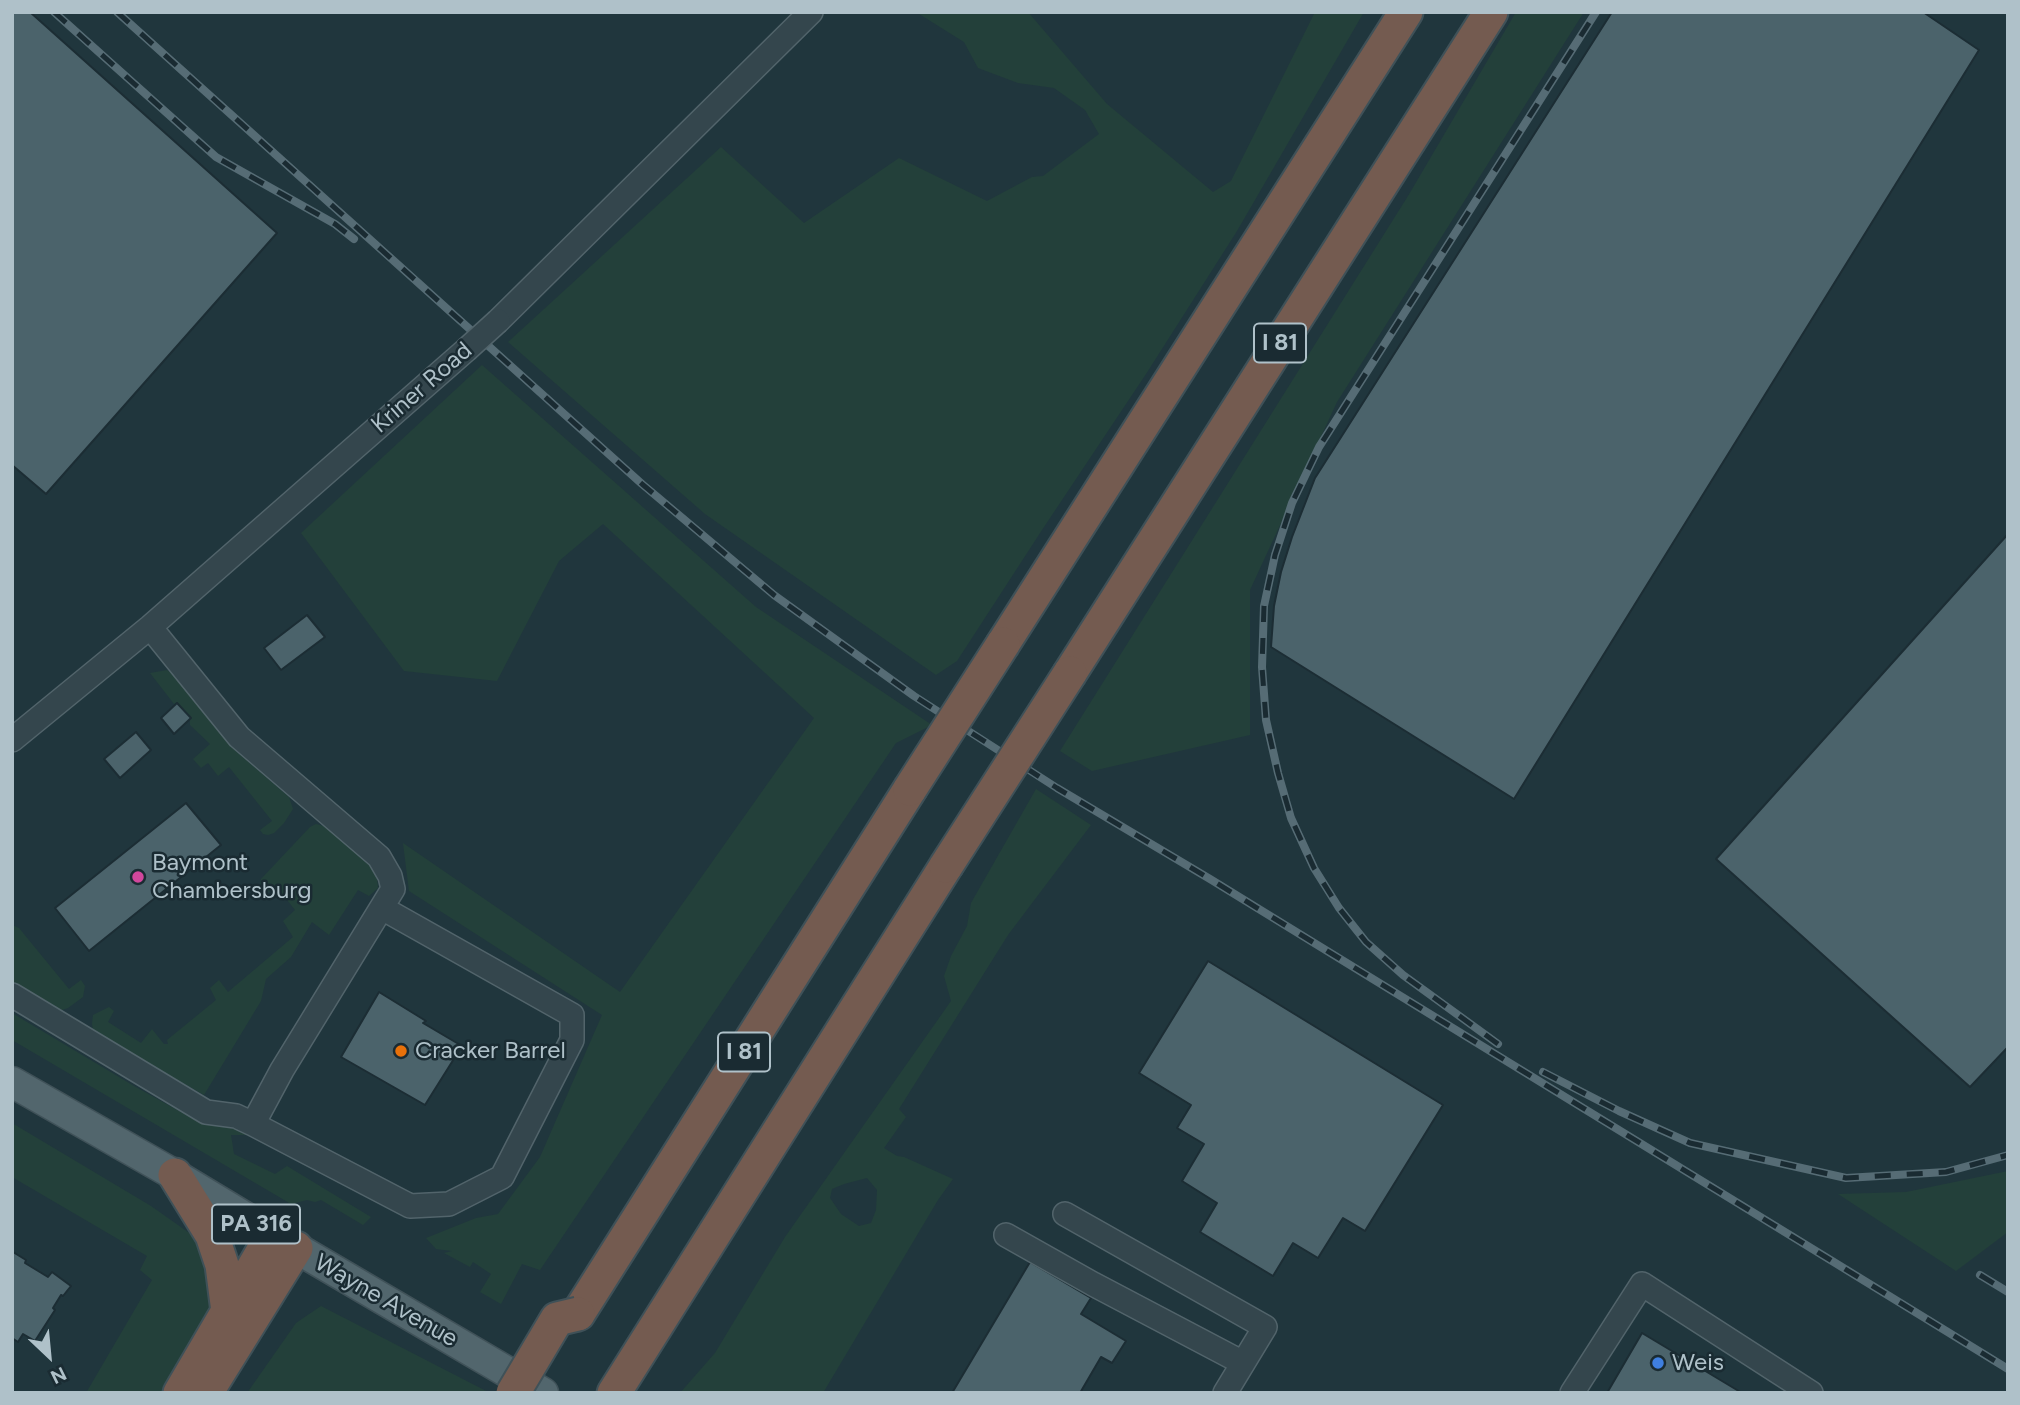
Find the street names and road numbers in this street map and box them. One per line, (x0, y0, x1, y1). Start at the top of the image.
road number: I 81 (1254, 324, 1306, 362)
street label: Kriner Road (366, 336, 478, 440)
road number: I 81 (718, 1032, 770, 1072)
road number: PA 316 (212, 1204, 300, 1244)
street label: Wayne Avenue (309, 1248, 463, 1354)

